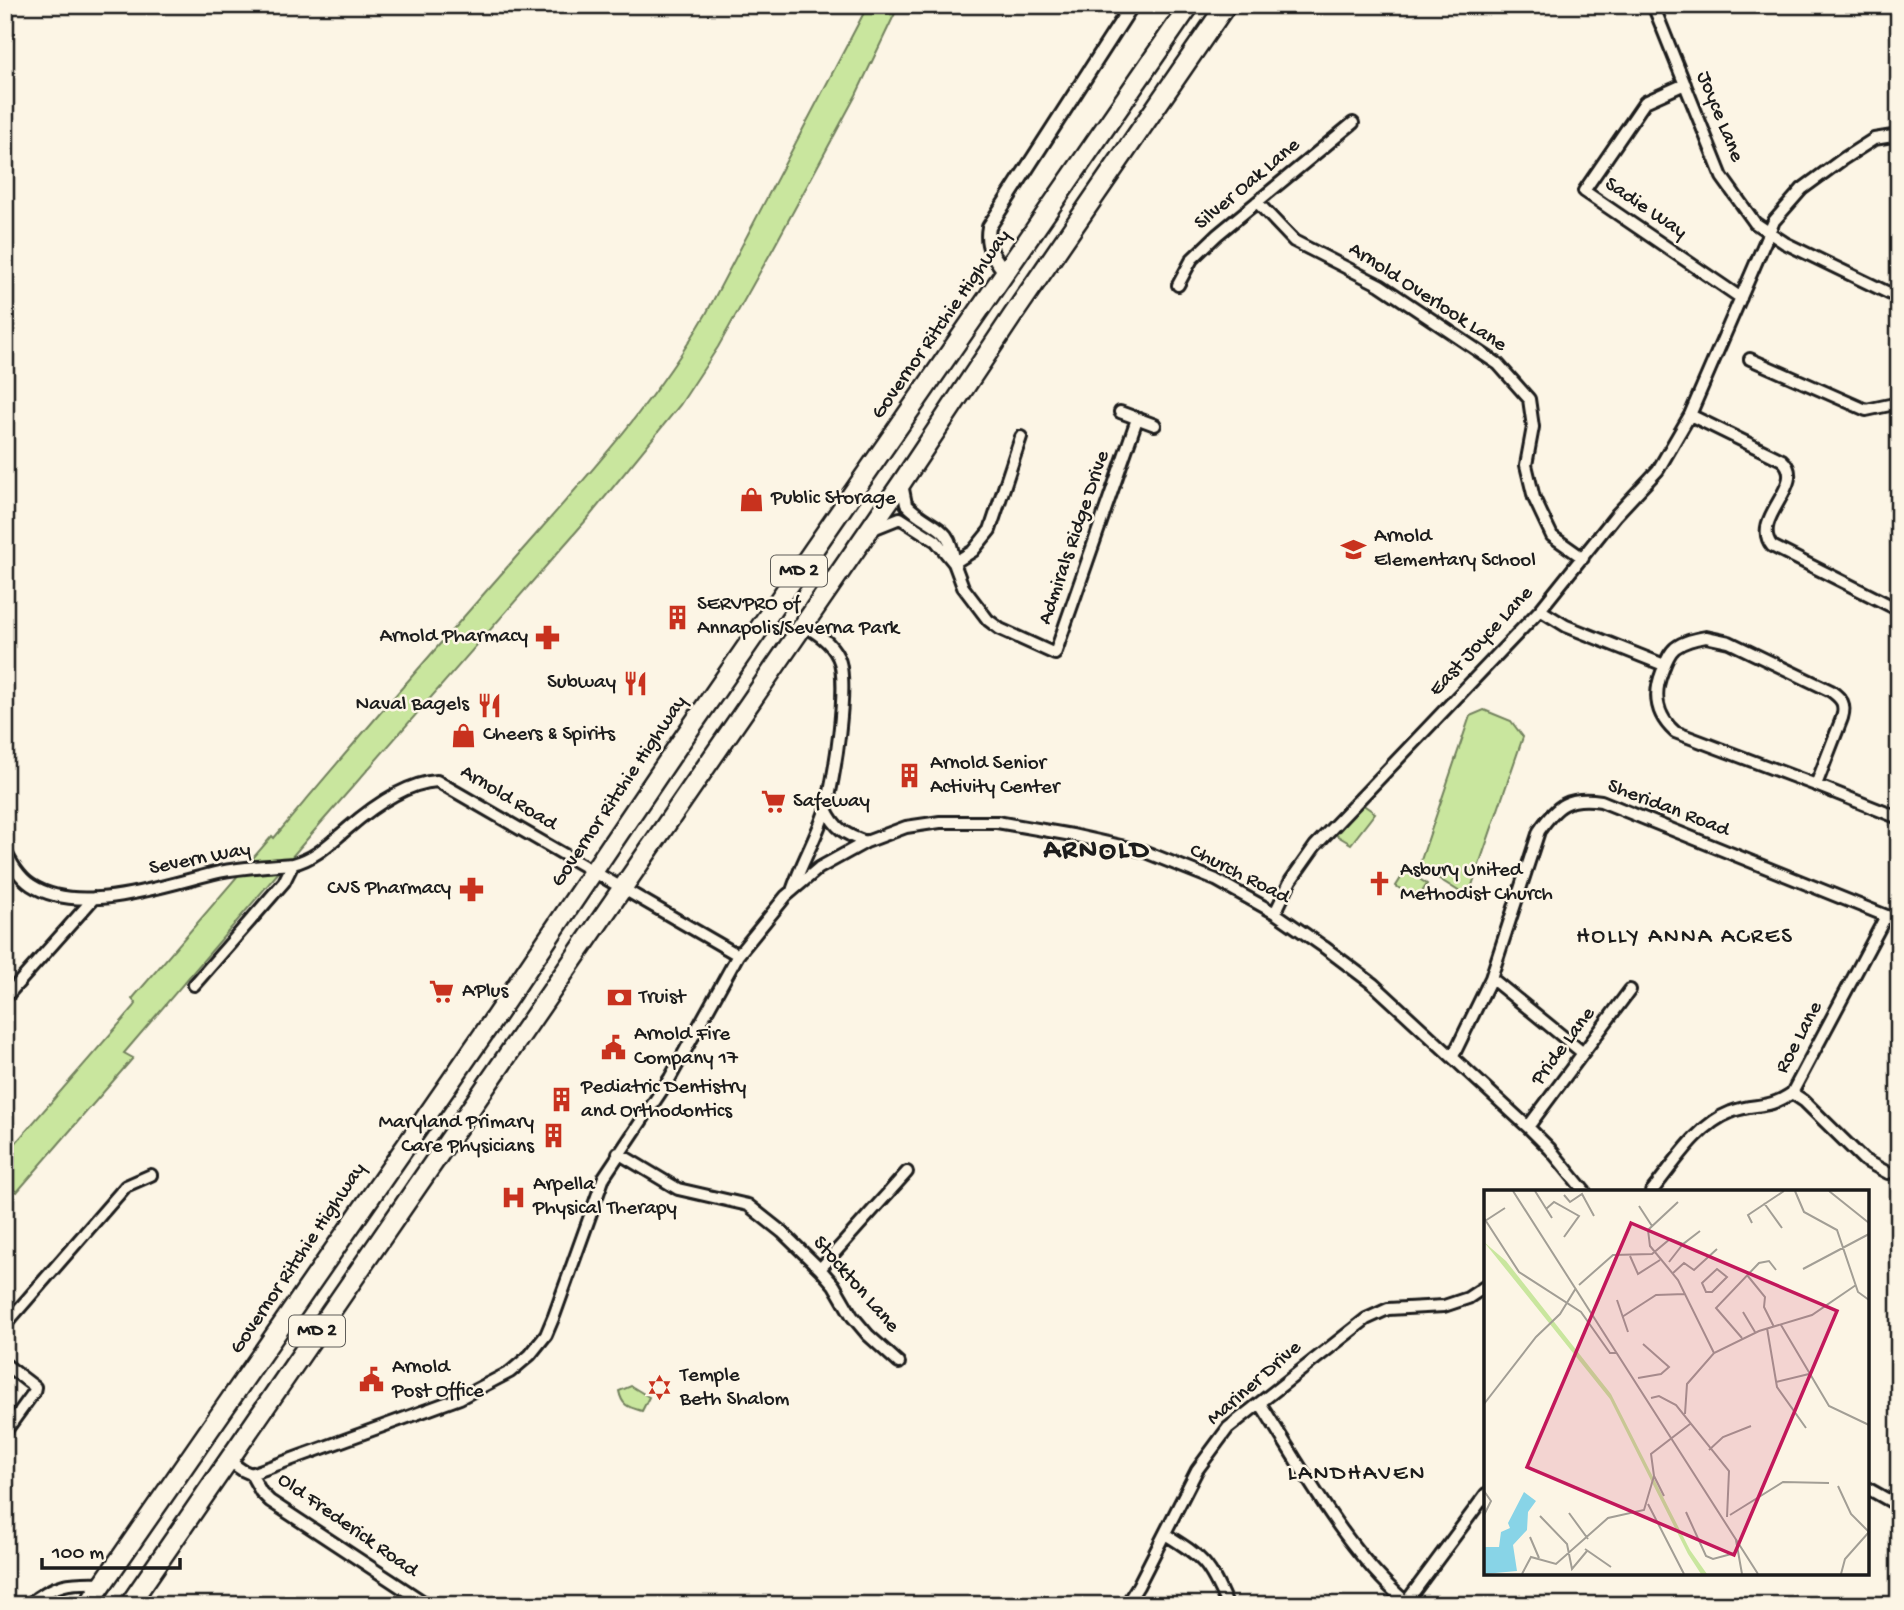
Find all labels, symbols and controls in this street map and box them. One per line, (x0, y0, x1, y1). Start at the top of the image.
street label: Joyce Lane (1690, 68, 1749, 167)
street label: Silver Oak Lane (1190, 133, 1307, 236)
street label: Sadie Way (1599, 172, 1691, 246)
street label: Governor Ritchie Highway (867, 225, 1017, 425)
street label: Arnold Overlook Lane (1343, 237, 1512, 359)
street label: Admirals Ridge Drive (1034, 447, 1117, 628)
shop icon: Public Storage (737, 485, 765, 513)
place label: Public Storage (770, 487, 897, 512)
place label: Arnold Elementary School (1374, 525, 1536, 574)
school or university icon: Arnold Elementary School (1340, 535, 1368, 563)
road number: MD 2 (771, 556, 827, 586)
street label: East Joyce Lane (1425, 581, 1540, 702)
place label: SERVPRO of Annapolis/Severna Park (697, 593, 902, 642)
building icon: SERVPRO of Annapolis/Severna Park (663, 603, 691, 631)
pharmacy icon: Arnold Pharmacy (534, 623, 562, 651)
place label: Arnold Pharmacy (379, 625, 528, 650)
restaurant icon: Subway (622, 669, 650, 697)
place label: Subway (547, 671, 616, 696)
restaurant icon: Naval Bagels (475, 691, 503, 719)
street label: Governor Ritchie Highway (546, 691, 694, 893)
place label: Naval Bagels (356, 693, 470, 718)
shop icon: Cheers & Spirits (449, 721, 477, 749)
place label: Cheers & Spirits (483, 723, 616, 748)
place label: Arnold Senior Activity Center (930, 752, 1061, 801)
street label: Arnold Road (455, 760, 562, 839)
building icon: Arnold Senior Activity Center (896, 762, 924, 790)
street label: Sheridan Road (1603, 774, 1734, 844)
supermarket icon: Safeway (759, 788, 787, 816)
place label: Safeway (793, 790, 870, 815)
district label: ARNOLD (1043, 835, 1150, 868)
street label: Severn Way (147, 838, 253, 882)
street label: Church Road (1185, 839, 1295, 912)
place label: Asbury United Methodist Church (1400, 859, 1553, 908)
church icon: Asbury United Methodist Church (1366, 869, 1394, 897)
pharmacy icon: CVS Pharmacy (457, 875, 485, 903)
place label: CVS Pharmacy (327, 877, 451, 902)
district label: HOLLY ANNA ACRES (1576, 924, 1794, 951)
supermarket icon: APlus (428, 978, 456, 1006)
place label: APlus (462, 980, 509, 1005)
bank icon: Truist (605, 984, 633, 1012)
place label: Truist (638, 986, 688, 1011)
street label: Roe Lane (1771, 997, 1830, 1078)
street label: Pride Lane (1526, 1002, 1602, 1092)
place label: Arnold Fire Company 17 (634, 1023, 739, 1072)
public building icon: Arnold Fire Company 17 (600, 1033, 628, 1061)
place label: Pediatric Dentistry and Orthodontics (580, 1076, 746, 1125)
building icon: Pediatric Dentistry and Orthodontics (547, 1086, 575, 1114)
place label: Maryland Primary Care Physicians (379, 1111, 535, 1160)
building icon: Maryland Primary Care Physicians (540, 1121, 568, 1149)
street label: Governor Ritchie Highway (225, 1158, 373, 1360)
place label: Arpella Physical Therapy (532, 1173, 677, 1222)
hospital icon: Arpella Physical Therapy (499, 1183, 527, 1211)
inset map (1484, 1190, 1869, 1575)
street label: Stockton Lane (806, 1231, 905, 1339)
road number: MD 2 (289, 1316, 345, 1346)
street label: Mariner Drive (1203, 1335, 1308, 1432)
place label: Arnold Post Office (391, 1356, 485, 1405)
place label: Temple Beth Shalom (679, 1364, 790, 1413)
public building icon: Arnold Post Office (358, 1366, 386, 1394)
synagogue icon: Temple Beth Shalom (646, 1374, 674, 1402)
district label: LANDHAVEN (1288, 1461, 1426, 1488)
street label: Old Frederick Road (272, 1468, 424, 1585)
scale bar (42, 1526, 180, 1570)
text: 100 m (51, 1542, 104, 1567)

